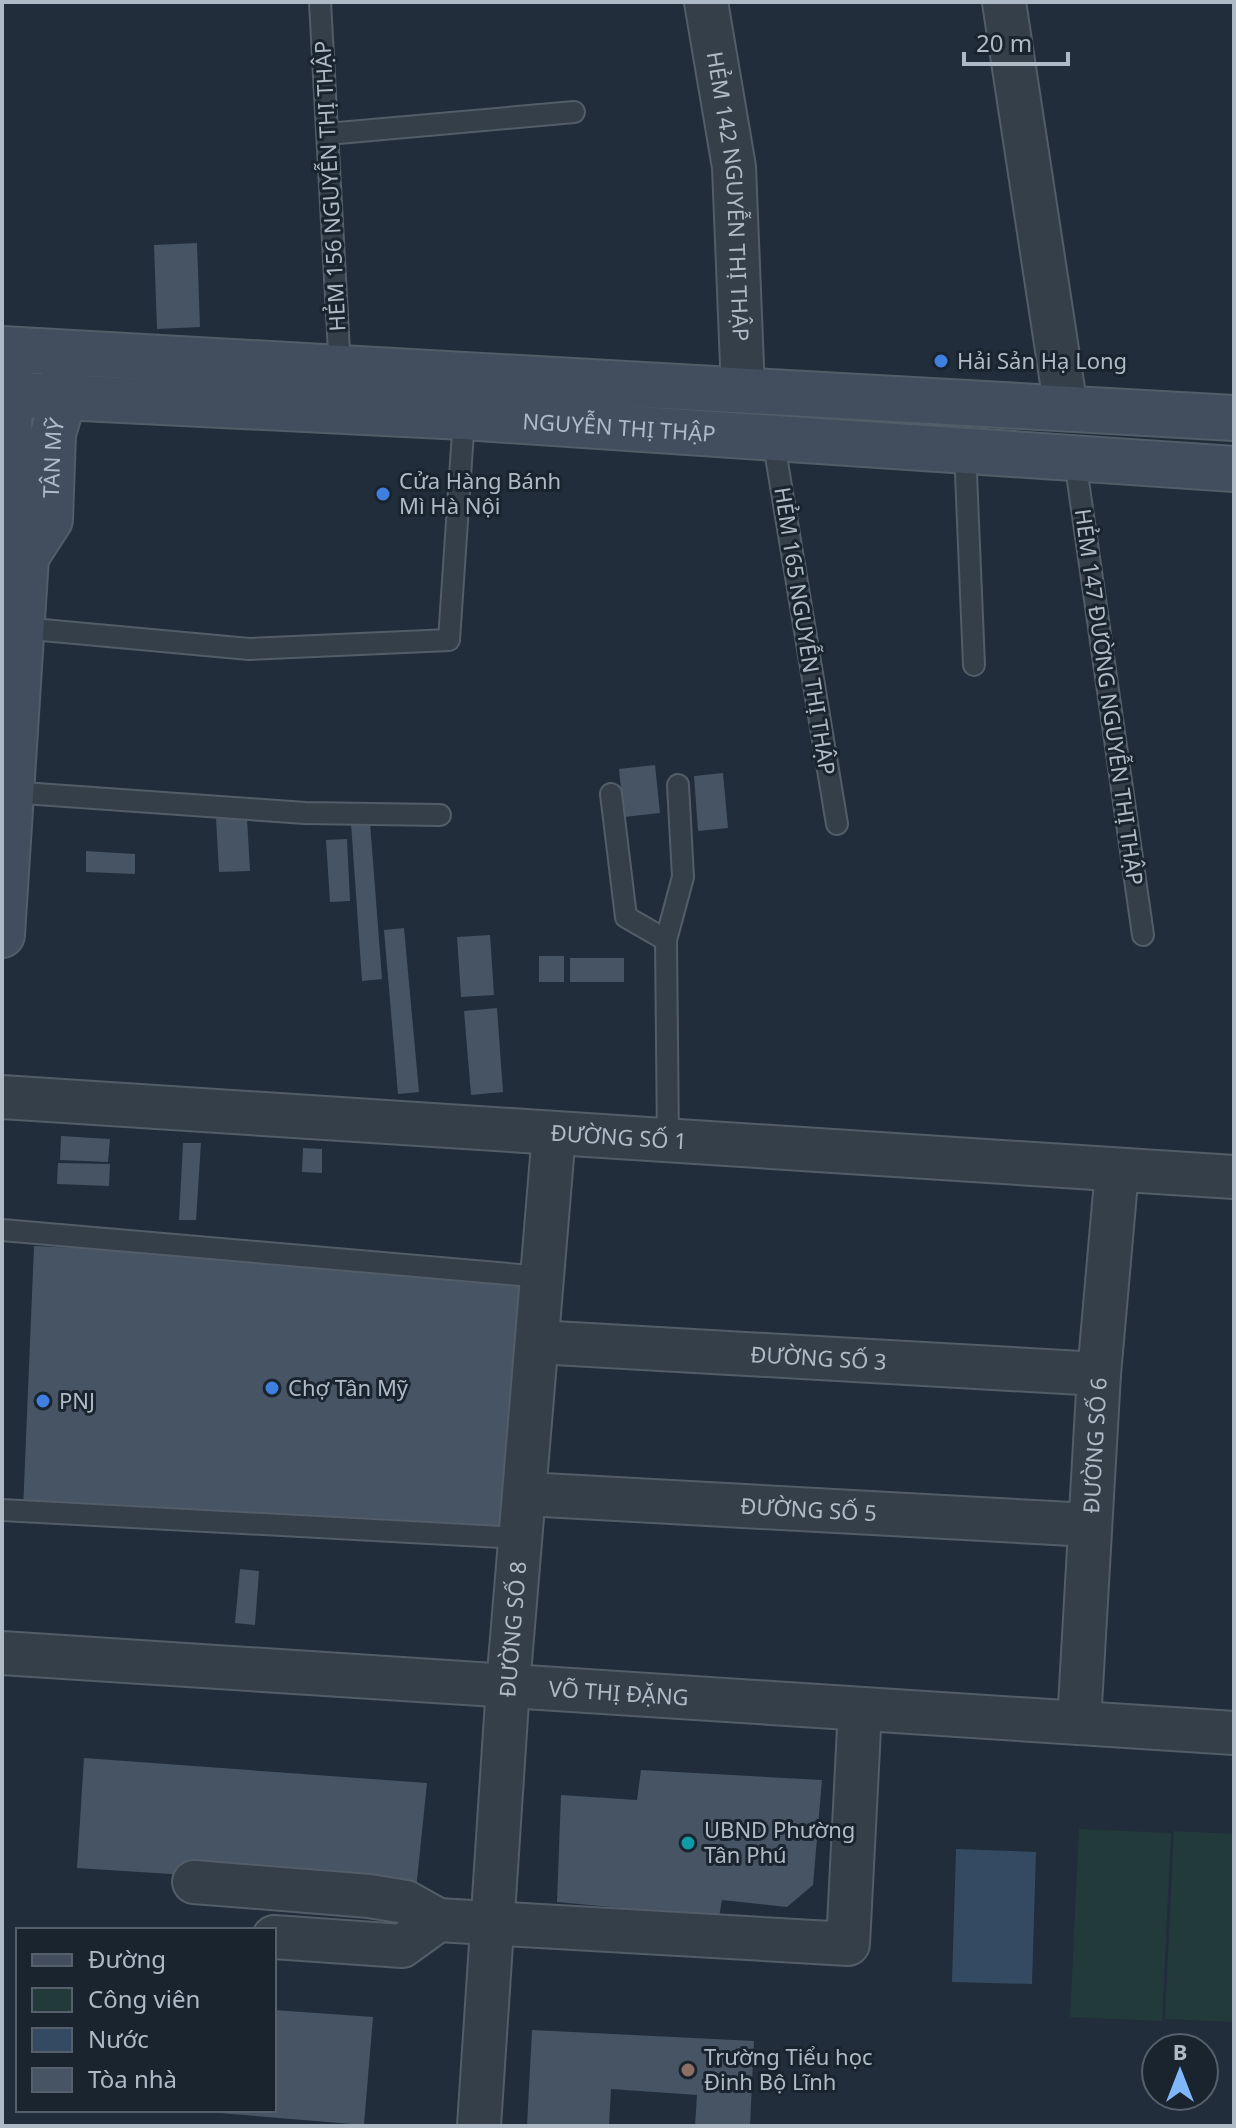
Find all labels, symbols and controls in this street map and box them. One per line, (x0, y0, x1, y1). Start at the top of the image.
scale bar (964, 16, 1068, 66)
text: 20 m (976, 26, 1032, 59)
street label: HẺM 156 NGUYỄN THỊ THẬP (306, 40, 352, 332)
street label: HẺM 142 NGUYỄN THỊ THẬP (701, 49, 757, 342)
place label: Hải Sản Hạ Long (957, 345, 1127, 375)
marker: Hải Sản Hạ Long (932, 352, 950, 370)
street label: NGUYỄN THỊ THẬP (522, 405, 717, 448)
street label: TÂN MỸ (35, 414, 71, 498)
place label: Cửa Hàng Bánh Mì Hà Nội (399, 465, 561, 520)
marker: Cửa Hàng Bánh Mì Hà Nội (374, 485, 392, 503)
street label: HẺM 165 NGUYỄN THỊ THẬP (768, 485, 844, 777)
street label: HẺM 147 ĐƯỜNG NGUYỄN THỊ THẬP (1069, 507, 1151, 887)
street label: ĐƯỜNG SỐ 1 (550, 1117, 688, 1155)
street label: ĐƯỜNG SỐ 3 (750, 1338, 888, 1376)
place label: Chợ Tân Mỹ (288, 1372, 409, 1402)
street label: ĐƯỜNG SỐ 6 (1075, 1376, 1113, 1514)
marker: Chợ Tân Mỹ (263, 1379, 281, 1397)
place label: PNJ (59, 1385, 95, 1415)
marker: PNJ (34, 1392, 52, 1410)
street label: ĐƯỜNG SỐ 5 (740, 1490, 878, 1527)
street label: ĐƯỜNG SỐ 8 (491, 1560, 532, 1698)
street label: VÕ THỊ ĐẶNG (548, 1673, 690, 1712)
place label: UBND Phường Tân Phú (704, 1814, 855, 1869)
marker: UBND Phường Tân Phú (679, 1834, 697, 1852)
legend (16, 1928, 276, 2112)
text: Đường (88, 1942, 166, 1975)
text: Công viên (88, 1982, 200, 2015)
text: Nước (88, 2022, 149, 2055)
north arrow (1140, 2032, 1220, 2112)
text: B (1173, 2036, 1187, 2066)
place label: Trường Tiểu học Đinh Bộ Lĩnh (704, 2041, 873, 2096)
marker: Trường Tiểu học Đinh Bộ Lĩnh (679, 2061, 697, 2079)
text: Tòa nhà (88, 2062, 177, 2095)

